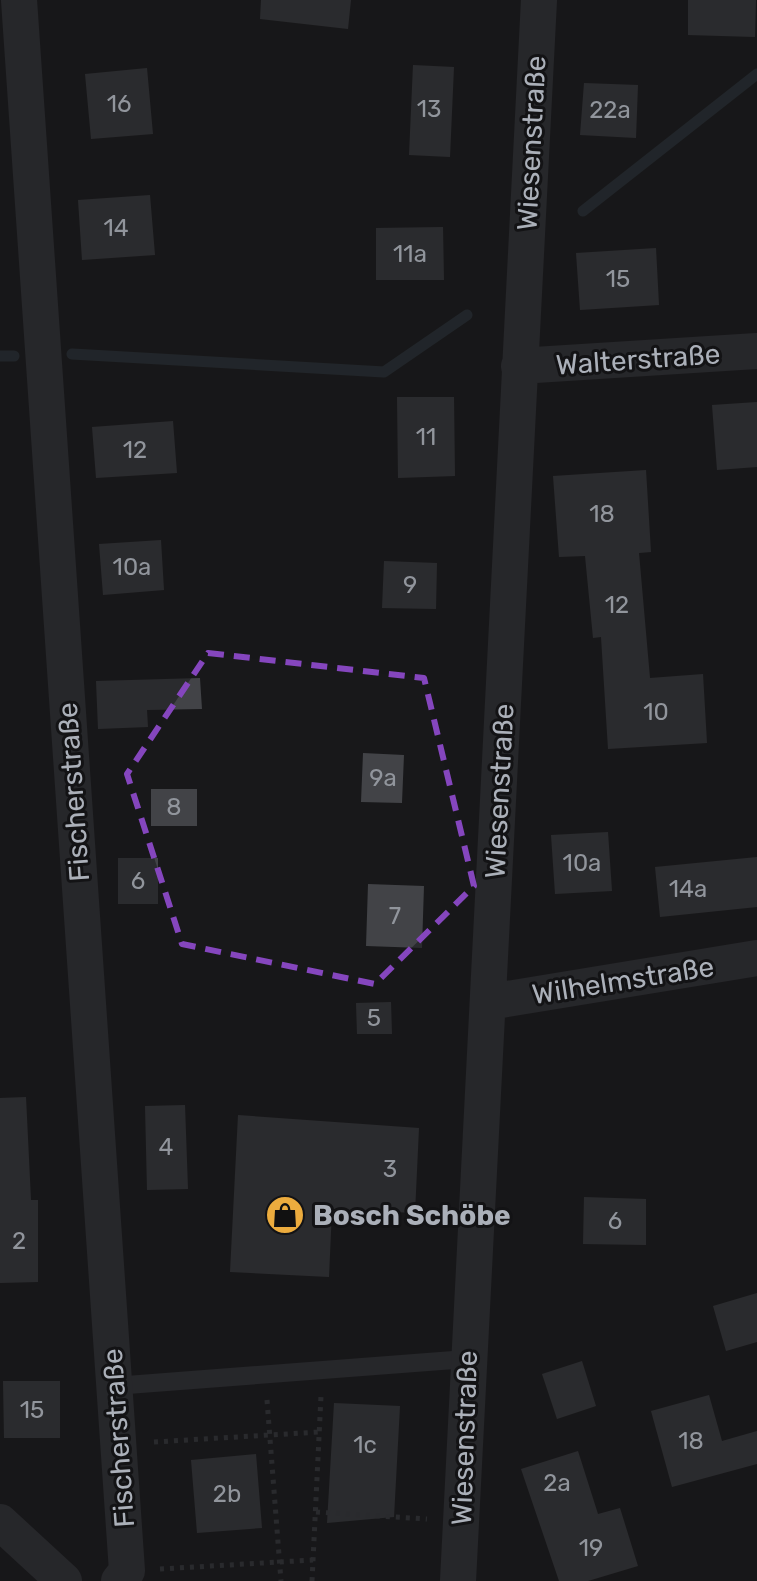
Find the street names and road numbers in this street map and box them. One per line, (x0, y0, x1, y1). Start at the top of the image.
street label: Wiesenstraße (510, 55, 553, 231)
street label: Walterstraße (555, 337, 721, 382)
street label: Fischerstraße (51, 701, 96, 883)
street label: Wiesenstraße (478, 703, 521, 879)
street label: Wilhelmstraße (530, 950, 716, 1011)
street label: Fischerstraße (96, 1347, 141, 1529)
street label: Wiesenstraße (445, 1350, 484, 1526)

